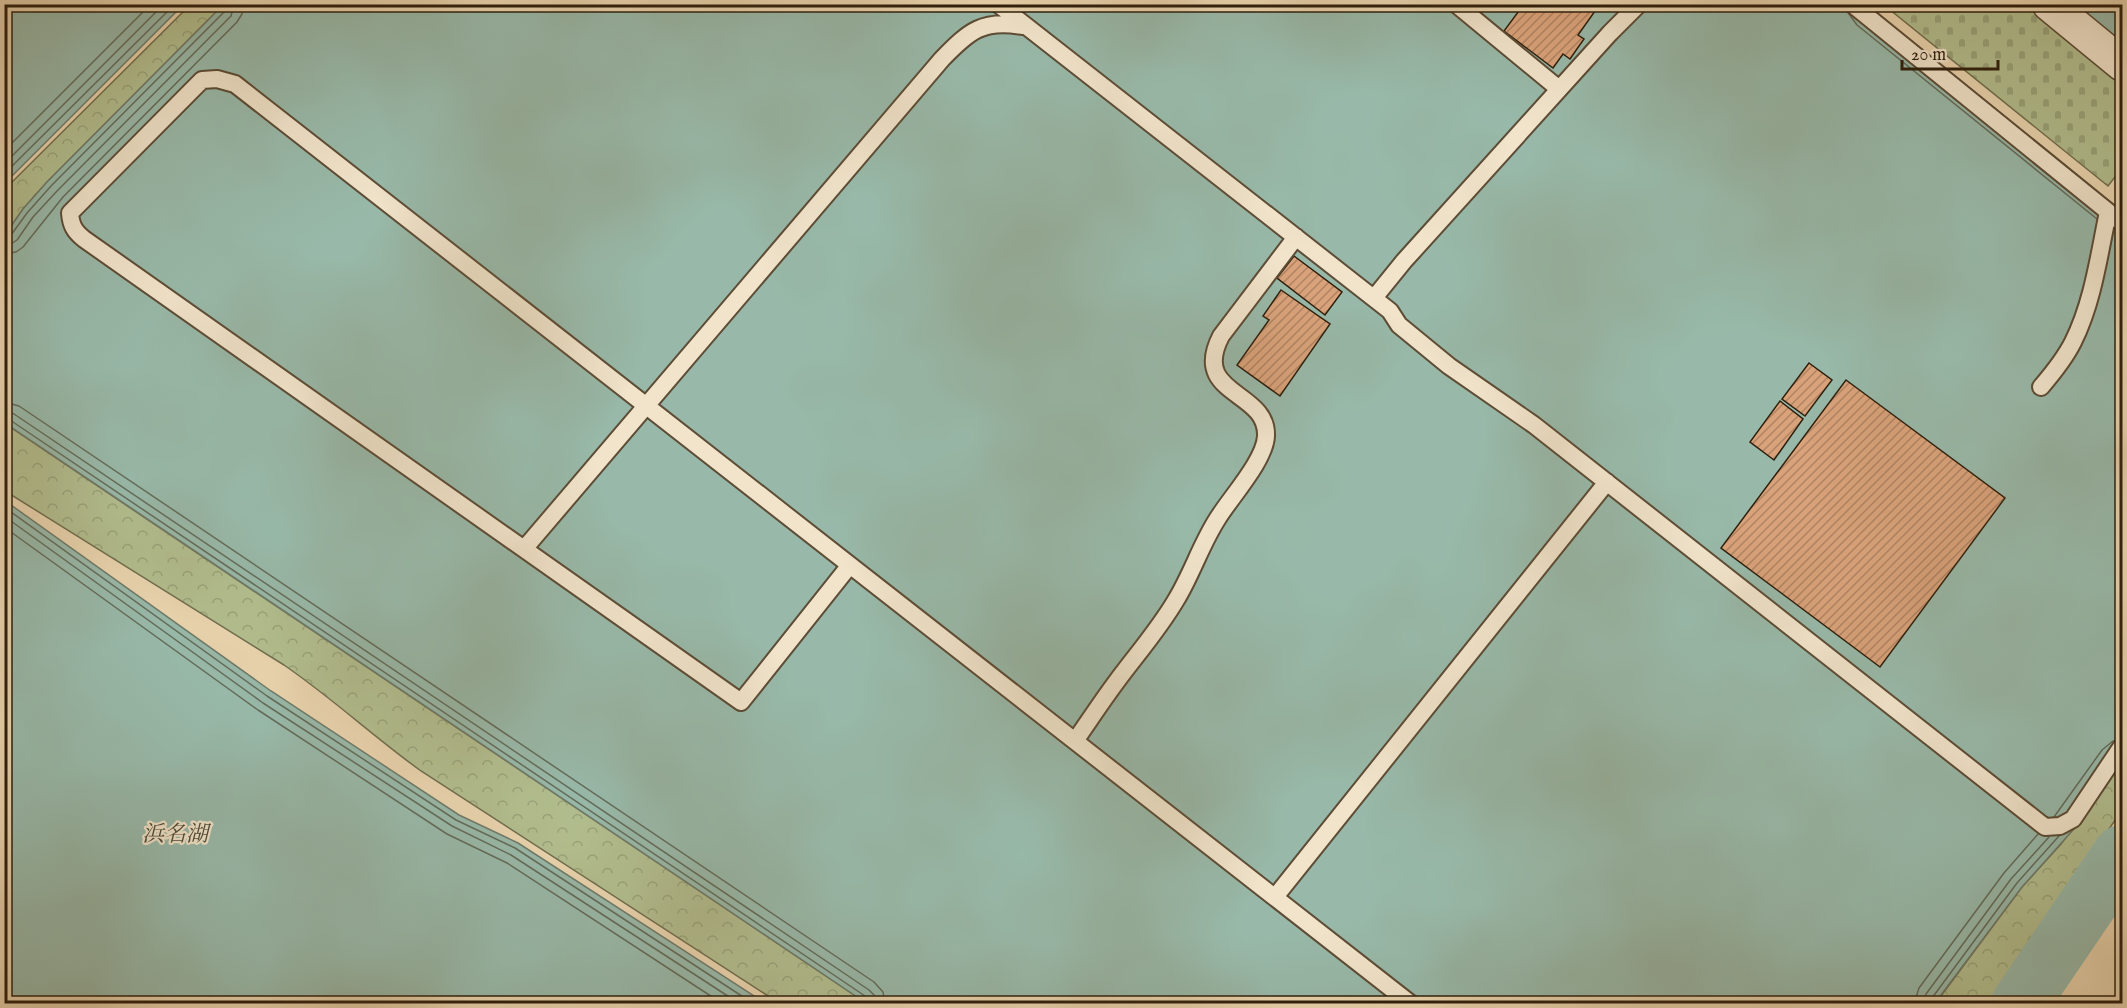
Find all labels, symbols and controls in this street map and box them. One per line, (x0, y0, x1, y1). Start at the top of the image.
scale bar (1902, 33, 1998, 71)
text: 20 m (1911, 44, 1946, 67)
water label: 浜名湖 (142, 821, 212, 849)

